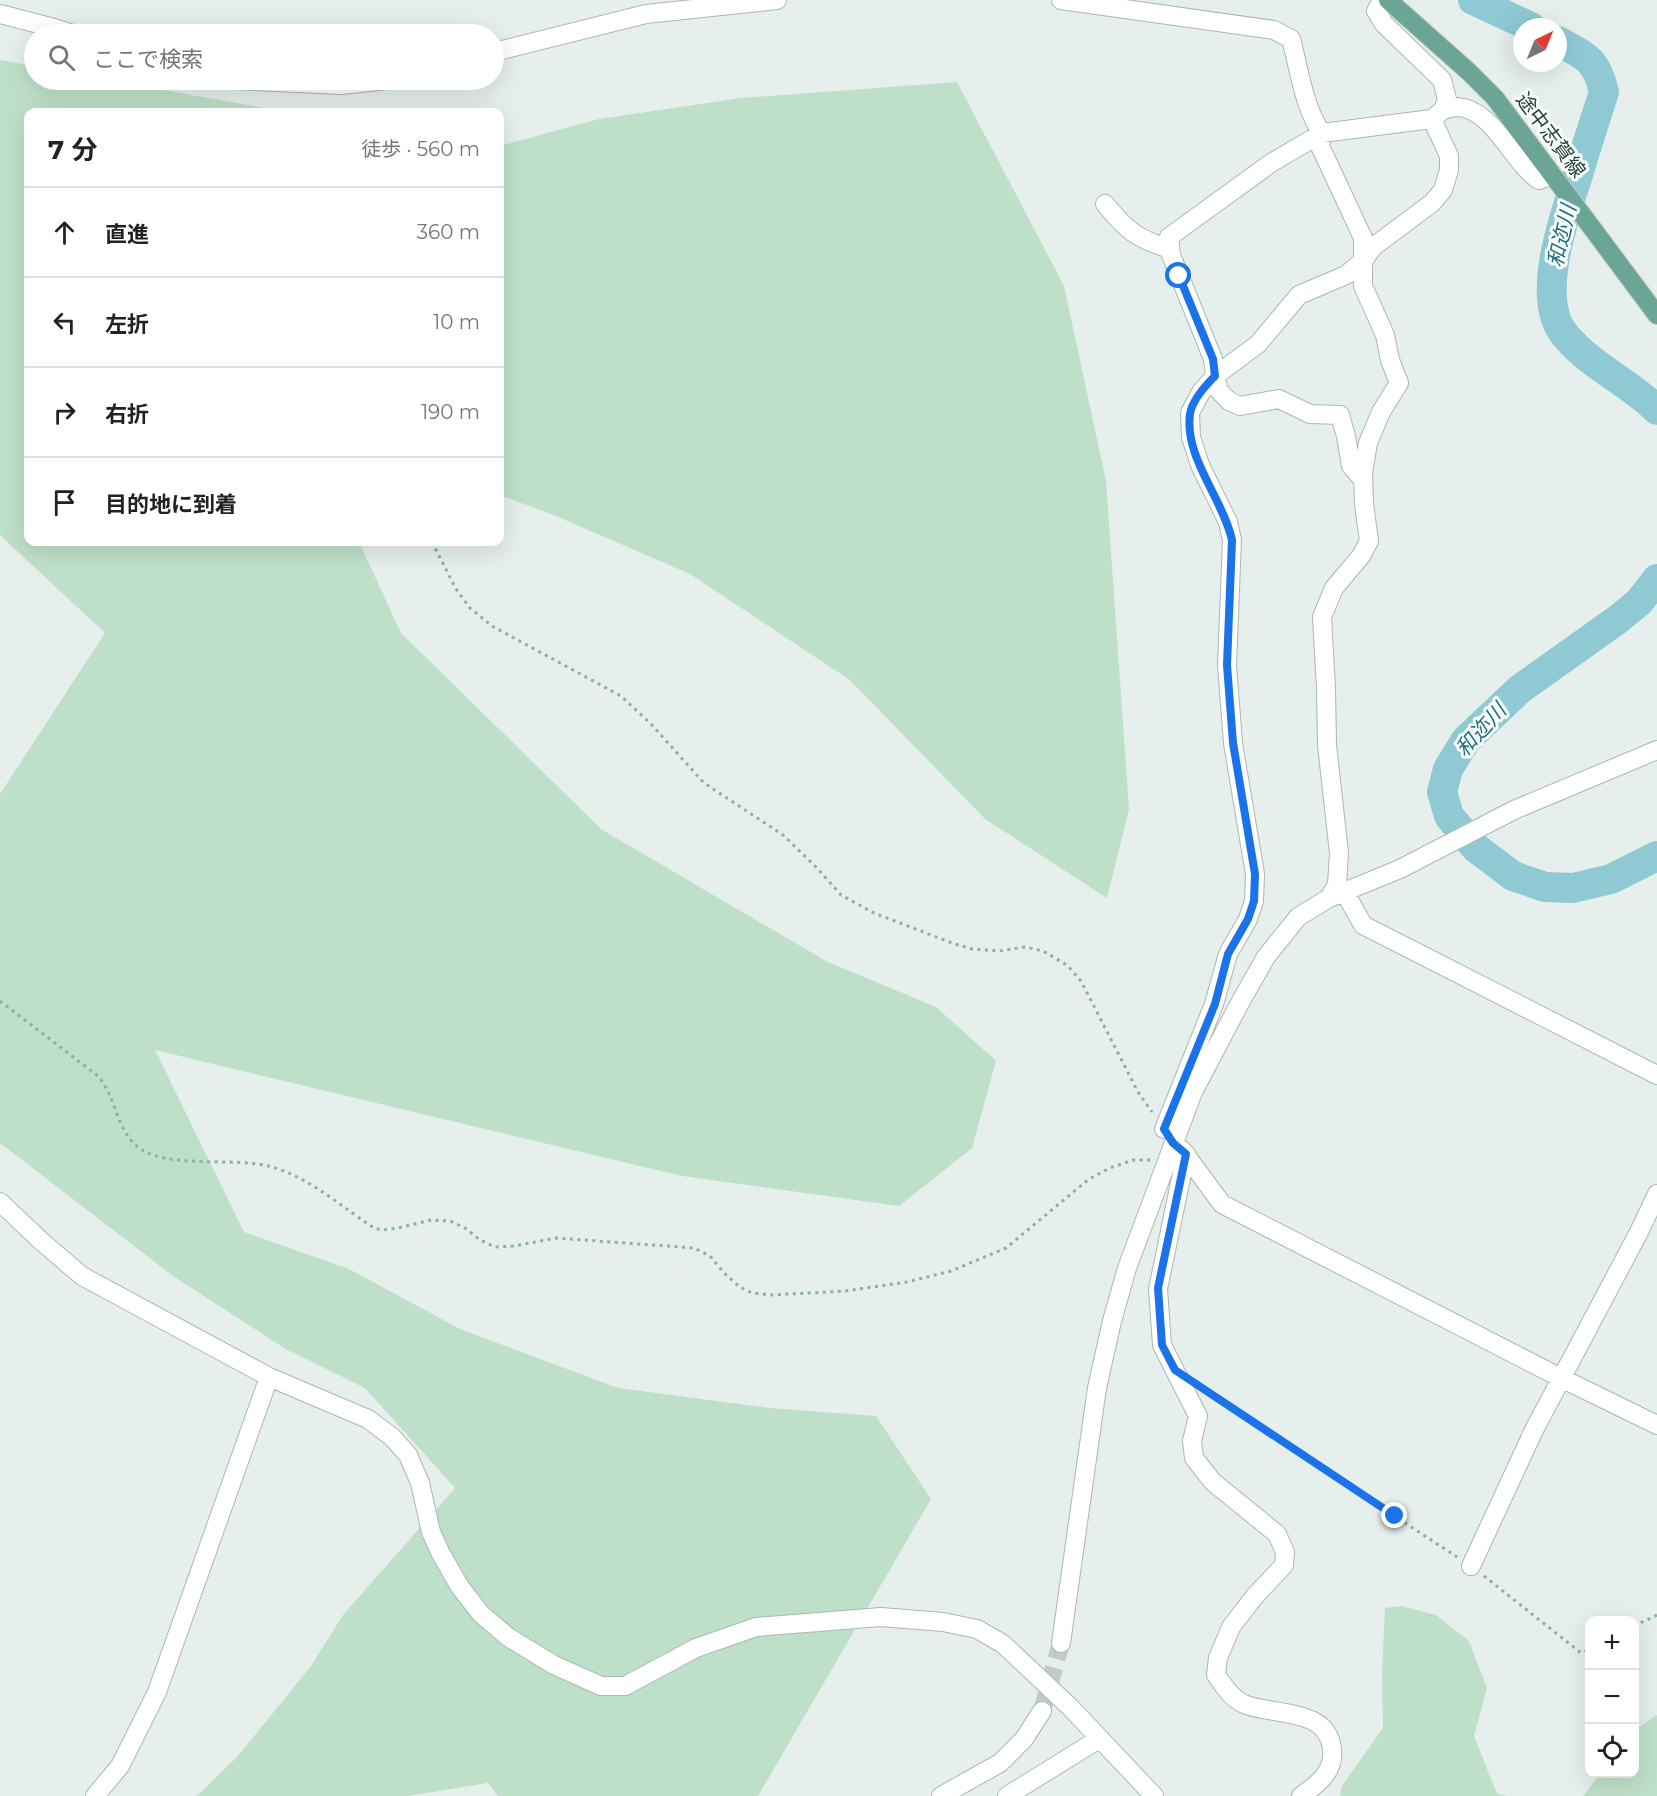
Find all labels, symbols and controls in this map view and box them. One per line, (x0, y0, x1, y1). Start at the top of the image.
north arrow (1513, 18, 1567, 72)
search box (24, 24, 504, 90)
icon: search (45, 41, 78, 74)
text: ここで検索 (93, 46, 203, 73)
street label: 途中志賀線 (1511, 88, 1591, 182)
text: 7 分 (48, 134, 97, 166)
text: 徒歩 · 560 m (361, 137, 480, 161)
water label: 和迩川 (1542, 200, 1581, 269)
icon: ahead (48, 216, 81, 249)
text: 360 m (417, 220, 480, 244)
text: 直進 (105, 221, 149, 248)
route start (1165, 262, 1191, 288)
icon: left (48, 306, 81, 339)
text: 10 m (433, 310, 480, 334)
text: 左折 (105, 311, 149, 338)
icon: right (48, 396, 81, 429)
text: 190 m (421, 400, 480, 424)
text: 右折 (105, 401, 149, 428)
icon: arrive (48, 486, 81, 519)
text: 目的地に到着 (105, 491, 237, 518)
water label: 和迩川 (1450, 696, 1512, 761)
route end (1381, 1502, 1407, 1528)
map controls (1585, 1616, 1639, 1778)
button: + (1585, 1616, 1639, 1670)
button: − (1585, 1670, 1639, 1724)
button: locate (1585, 1724, 1639, 1778)

